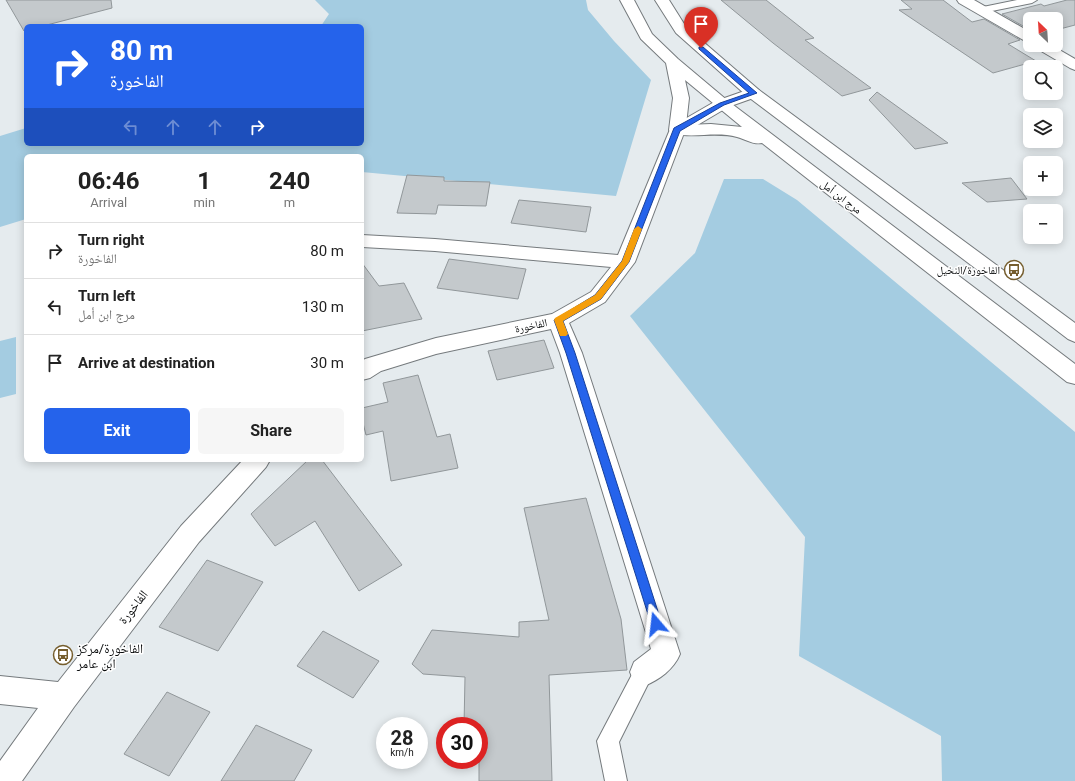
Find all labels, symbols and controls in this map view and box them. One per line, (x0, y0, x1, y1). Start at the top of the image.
pin (684, 7.0, 718, 48)
north arrow (1023, 12, 1063, 52)
map controls (1023, 12, 1063, 244)
icon: arrive (690, 13, 712, 35)
text: 80 m (110, 34, 173, 67)
icon: right (44, 40, 96, 92)
button: search (1023, 60, 1063, 100)
text: الفاخورة (110, 70, 164, 91)
button: layers (1023, 108, 1063, 148)
icon: left (120, 116, 142, 138)
icon: ahead (162, 116, 184, 138)
icon: ahead (204, 116, 226, 138)
icon: right (246, 116, 268, 138)
button: + (1023, 156, 1063, 196)
text: 06:46 (78, 167, 140, 195)
text: 1 (197, 167, 211, 195)
text: 240 (269, 167, 310, 195)
street label: مرج ابن أمل (818, 177, 865, 217)
text: Arrival (90, 195, 127, 210)
text: min (193, 195, 215, 210)
text: m (284, 195, 295, 210)
button: − (1023, 204, 1063, 244)
text: Turn right (78, 231, 144, 249)
icon: right (44, 240, 66, 262)
text: 80 m (310, 242, 344, 260)
text: الفاخورة (78, 251, 117, 266)
bus stop icon: الفاخورة/النخيل (1003, 259, 1025, 281)
place label: الفاخورة/النخيل (937, 264, 1000, 277)
text: Turn left (78, 287, 135, 305)
icon: left (44, 296, 66, 318)
text: 130 m (302, 298, 344, 316)
text: مرج ابن أمل (78, 307, 135, 322)
street label: الفاخورة (514, 316, 548, 336)
icon: arrive (44, 352, 66, 374)
text: Arrive at destination (78, 354, 215, 372)
text: 30 m (310, 354, 344, 372)
button: Exit (44, 408, 190, 454)
button: Share (198, 408, 344, 454)
street label: الفاخورة (115, 587, 152, 628)
position arrow (635, 603, 677, 645)
place label: الفاخورة/مركز ابن عامر (76, 641, 143, 672)
bus stop icon: الفاخورة/مركز ابن عامر (52, 644, 74, 666)
speed limit sign: 30 (436, 717, 488, 769)
text: 28 (391, 726, 413, 750)
text: km/h (390, 747, 414, 758)

